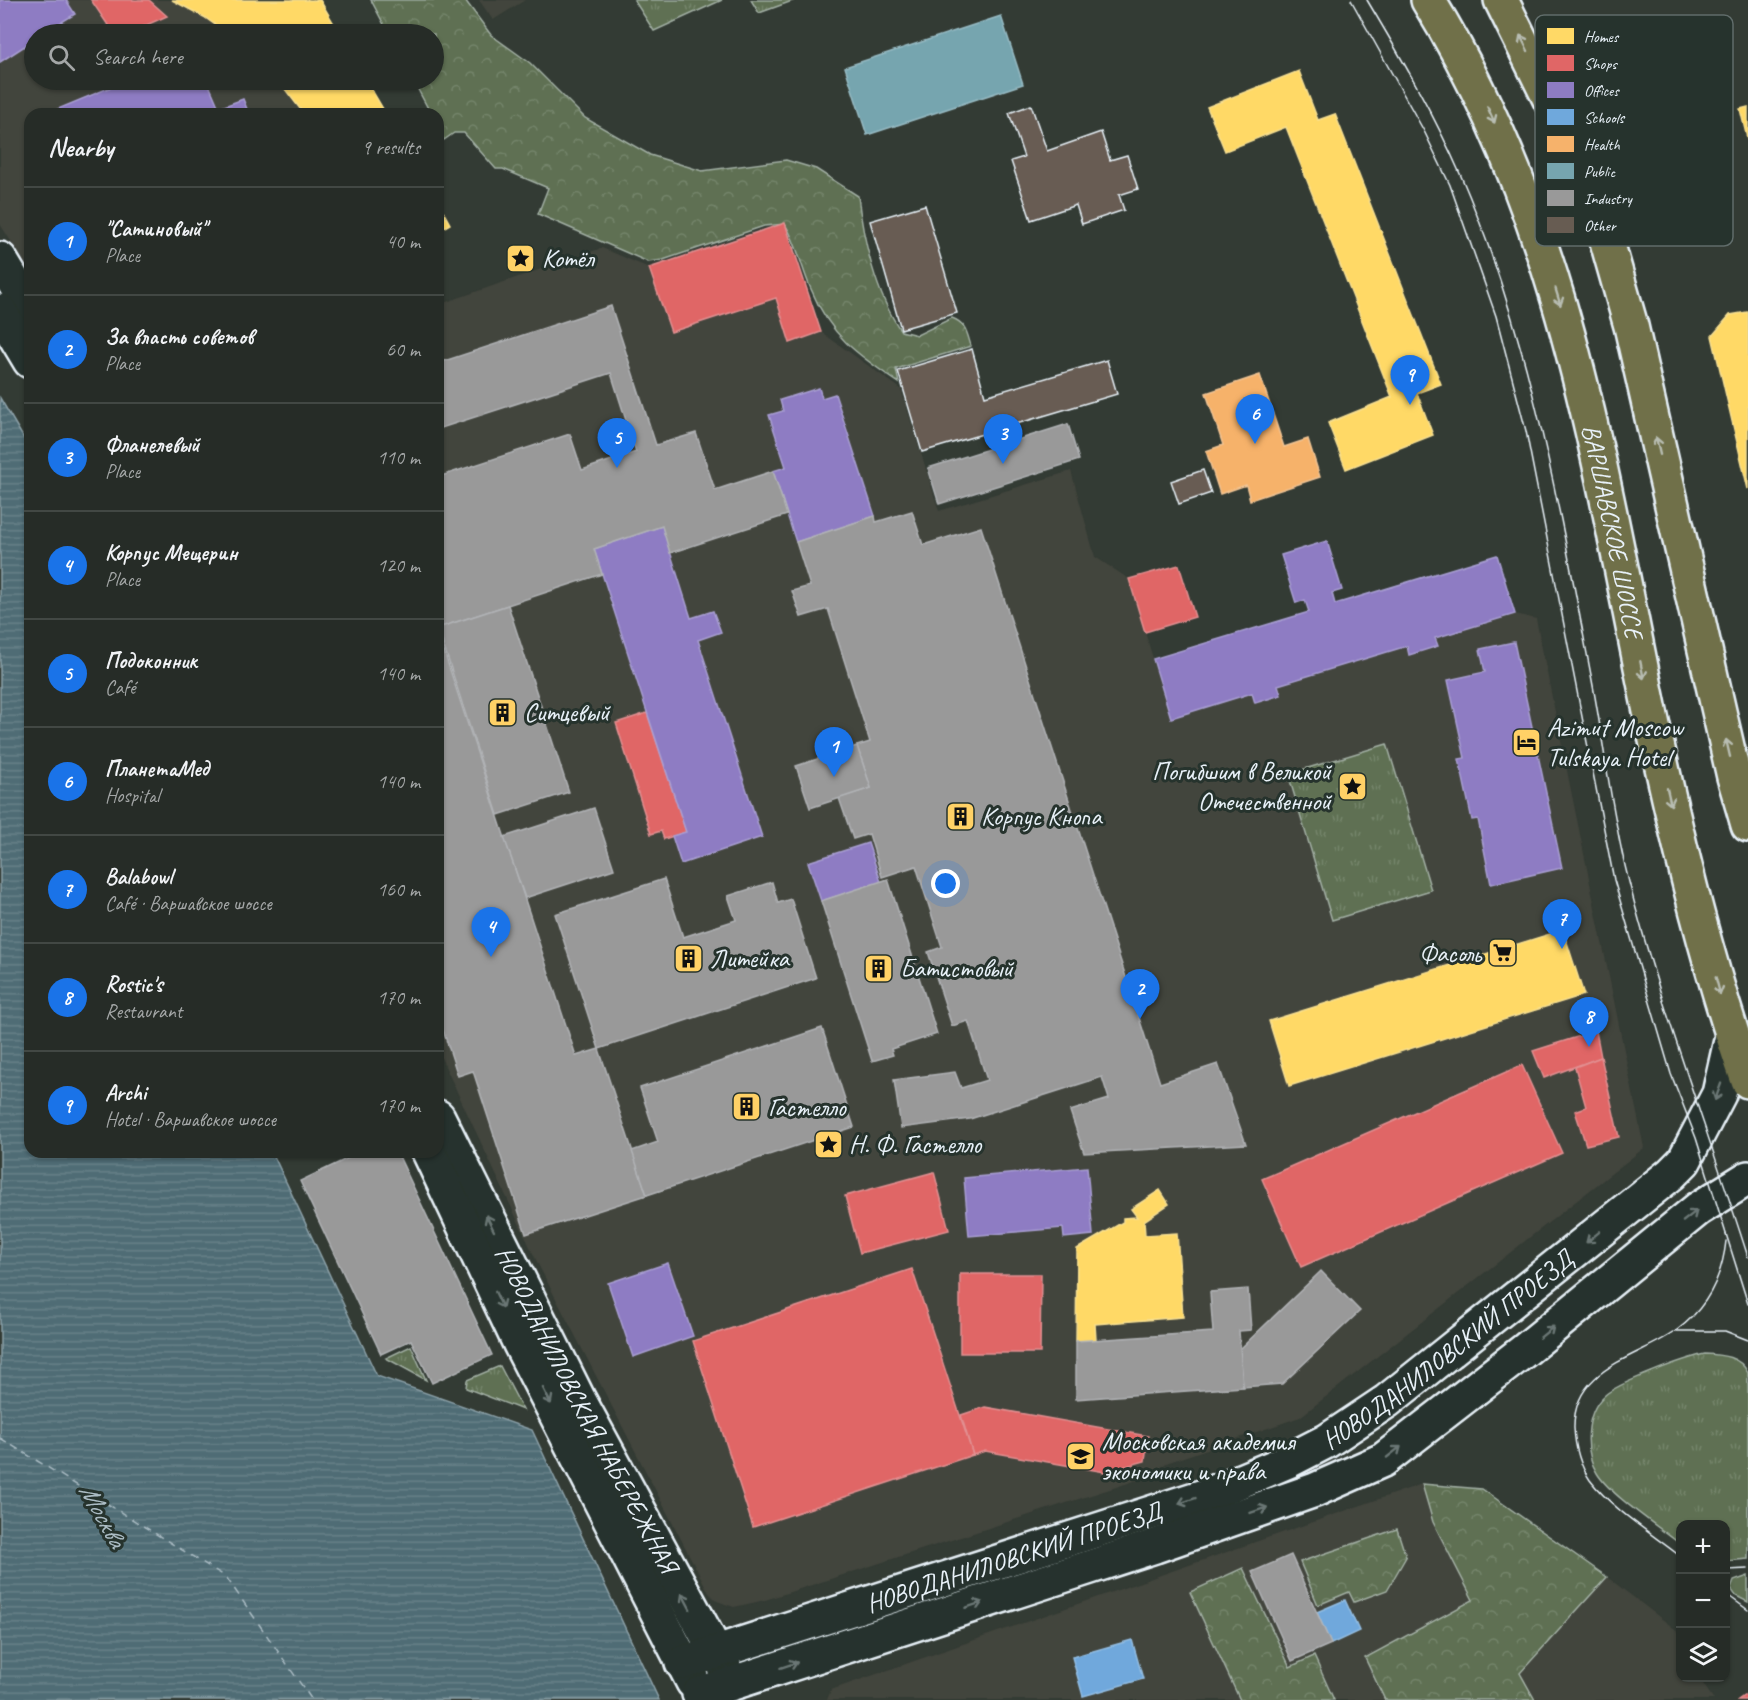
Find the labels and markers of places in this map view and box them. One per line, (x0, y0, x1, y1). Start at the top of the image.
place icon: Котёл (505, 242, 537, 274)
place label: Котёл (542, 242, 596, 275)
pin: 9 (1390, 356, 1430, 405)
pin: 6 (1236, 394, 1274, 444)
pin: 3 (984, 414, 1022, 464)
pin: 5 (598, 418, 636, 468)
building icon: Ситцевый (487, 696, 519, 728)
place label: Ситцевый (524, 696, 612, 729)
place label: Azimut Moscow Tulskaya Hotel (1547, 711, 1685, 774)
hotel icon: Azimut Moscow Tulskaya Hotel (1510, 726, 1542, 758)
pin: 1 (814, 728, 854, 777)
place label: Погибшим в Великой Отечественной (1152, 755, 1333, 818)
place icon: Погибшим в Великой Отечественной (1336, 770, 1368, 802)
building icon: Корпус Кнопа (944, 800, 976, 832)
place label: Корпус Кнопа (981, 800, 1103, 833)
pin: 7 (1542, 900, 1582, 949)
pin: 4 (472, 908, 510, 957)
place label: Фасоль (1419, 937, 1483, 970)
supermarket icon: Фасоль (1486, 937, 1518, 969)
building icon: Литейка (673, 942, 705, 974)
place label: Литейка (710, 942, 790, 975)
building icon: Батистовый (863, 952, 895, 984)
place label: Батистовый (900, 952, 1015, 985)
pin: 2 (1120, 970, 1160, 1019)
pin: 8 (1570, 998, 1608, 1047)
building icon: Гастелло (731, 1091, 763, 1123)
place label: Гастелло (768, 1091, 847, 1124)
place icon: Н. Ф. Гастелло (812, 1128, 844, 1160)
place label: Н. Ф. Гастелло (849, 1128, 983, 1161)
place label: Московская академия экономики и права (1102, 1425, 1297, 1488)
school or university icon: Московская академия экономики и права (1065, 1440, 1097, 1472)

